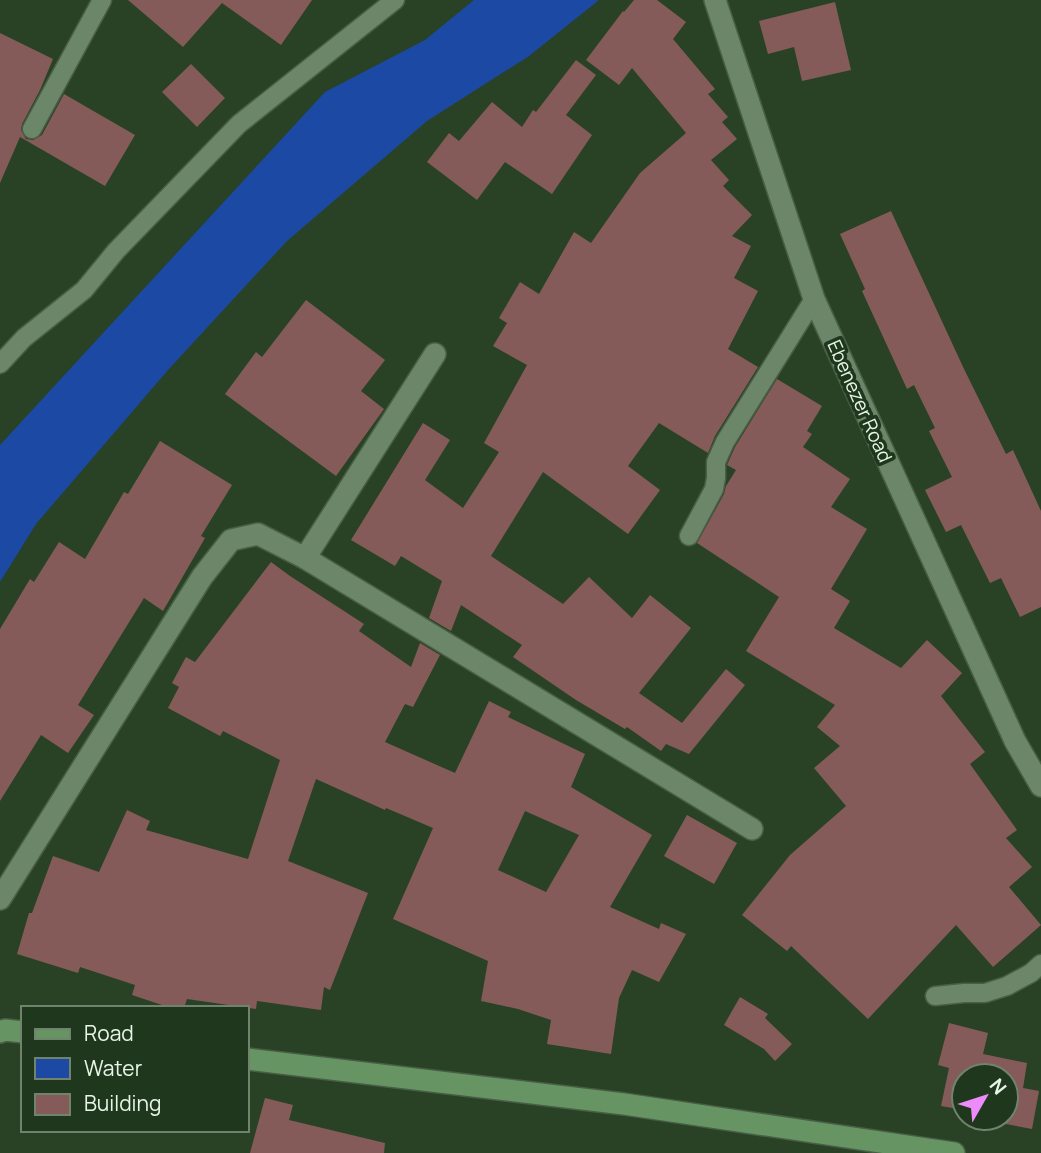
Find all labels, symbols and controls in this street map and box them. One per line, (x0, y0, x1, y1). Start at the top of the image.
street label: Ebenezer Road (821, 336, 899, 466)
legend (21, 1006, 248, 1132)
text: Road (84, 1019, 134, 1047)
text: Water (84, 1054, 143, 1082)
north arrow (950, 1062, 1020, 1132)
text: N (984, 1073, 1013, 1100)
text: Building (84, 1089, 161, 1117)

